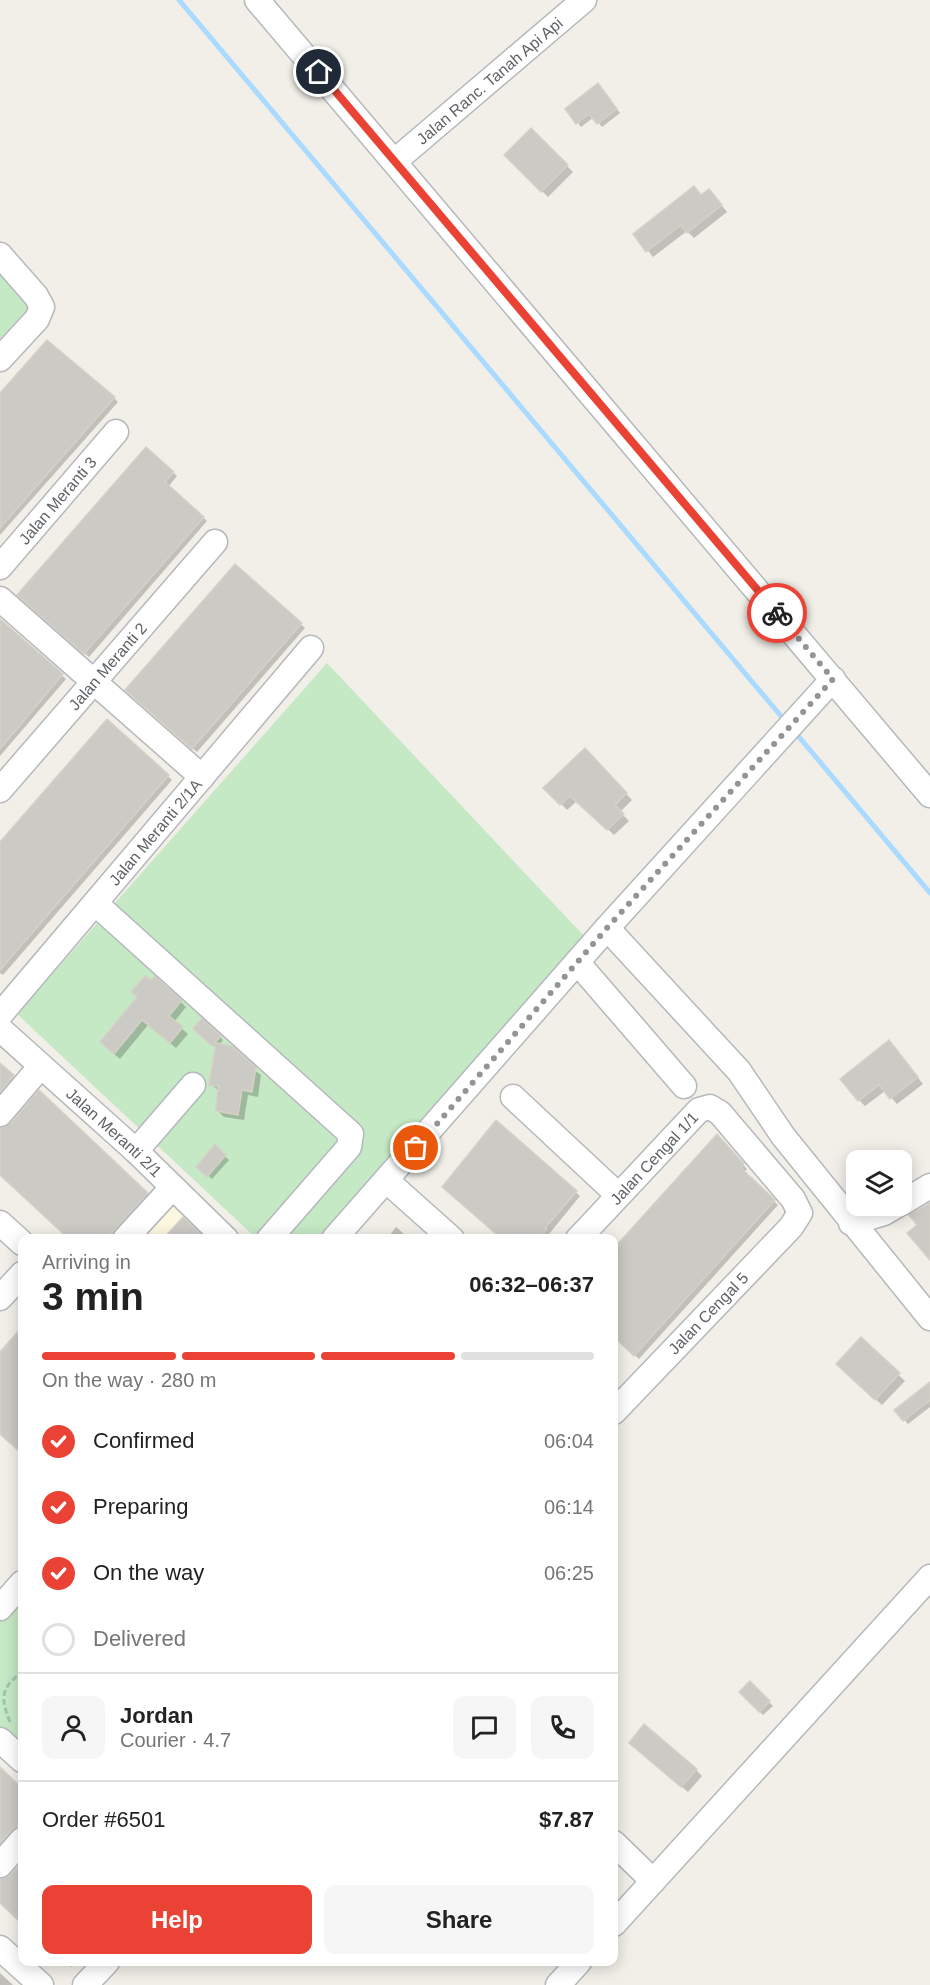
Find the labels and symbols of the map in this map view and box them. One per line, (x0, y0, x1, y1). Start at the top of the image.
street label: Jalan Ranc. Tanah Api Api (414, 14, 566, 148)
pin (293, 46, 344, 97)
street label: Jalan Meranti 3 (16, 453, 100, 548)
courier (747, 583, 807, 643)
street label: Jalan Meranti 2 (66, 619, 150, 713)
street label: Jalan Meranti 2/1A (106, 776, 205, 889)
street label: Jalan Meranti 2/1 (63, 1085, 165, 1180)
street label: Jalan Cengal 1/1 (607, 1109, 702, 1208)
pin (390, 1122, 441, 1173)
street label: Jalan Cengal 5 (665, 1269, 752, 1358)

